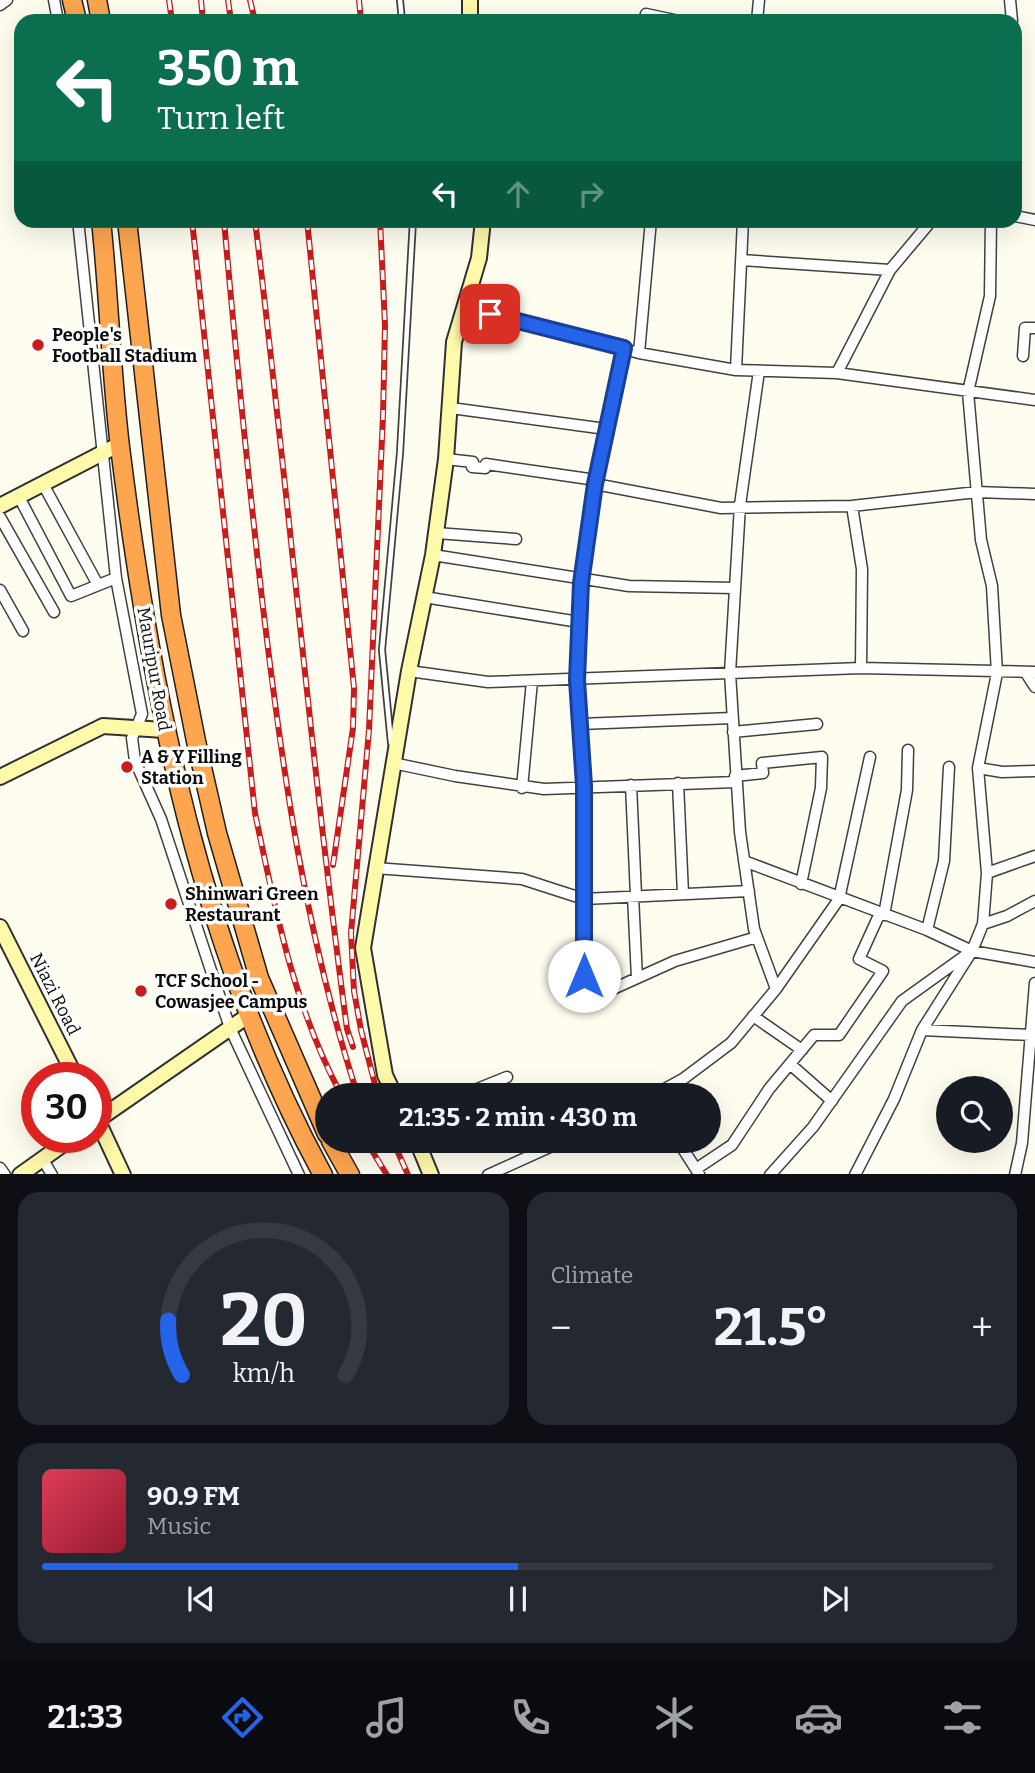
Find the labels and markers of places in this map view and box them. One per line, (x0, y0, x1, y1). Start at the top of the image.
pin (460, 284, 520, 344)
place label: People's Football Stadium (52, 324, 197, 367)
marker: People's Football Stadium (30, 337, 46, 353)
place label: A & Y Filling Station (141, 746, 242, 789)
marker: A & Y Filling Station (119, 759, 135, 775)
place label: Shinwari Green Restaurant (185, 883, 319, 926)
marker: Shinwari Green Restaurant (163, 896, 179, 912)
place label: TCF School - Cowasjee Campus (155, 970, 308, 1013)
marker: TCF School - Cowasjee Campus (133, 983, 149, 999)

